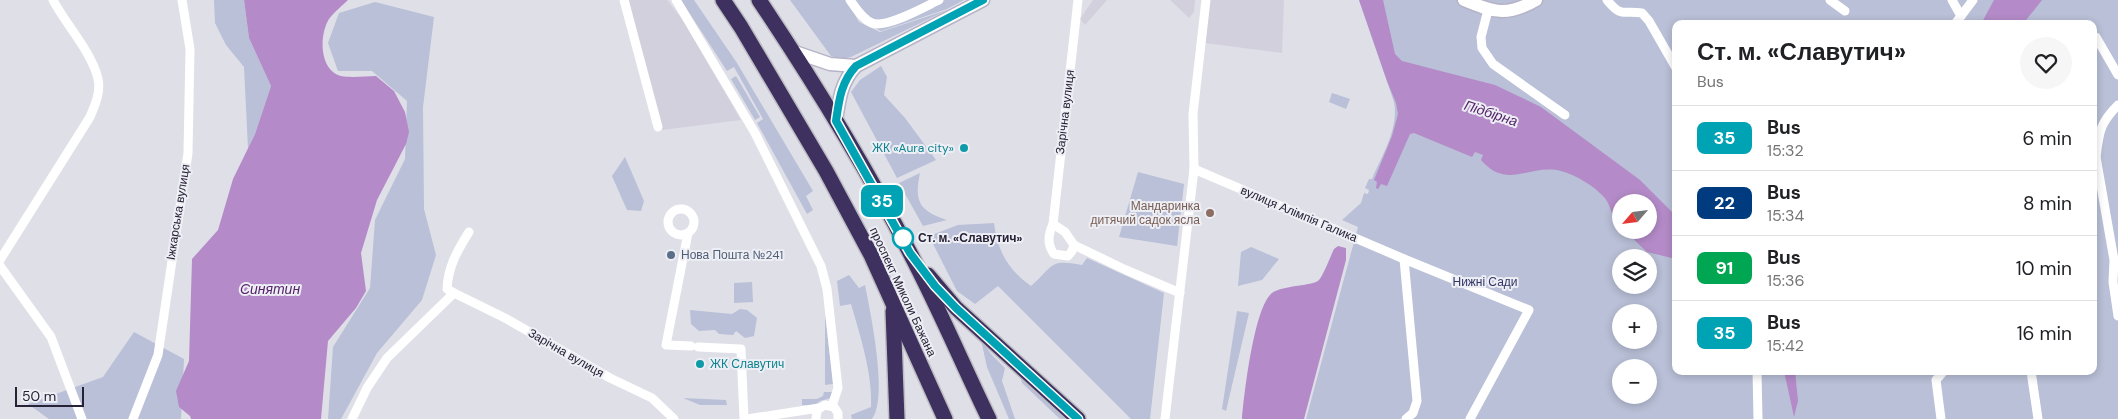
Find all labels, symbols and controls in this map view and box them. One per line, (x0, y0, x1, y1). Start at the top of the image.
text: Ст. м. «Славутич» (1697, 36, 1906, 67)
button: heart (2020, 37, 2072, 89)
street label: Зарічна вулиця (1052, 69, 1078, 155)
text: Bus (1697, 71, 1724, 92)
water label: Підбірна (1462, 96, 1520, 130)
text: Bus (1767, 115, 1801, 140)
text: 35 (1713, 126, 1736, 150)
text: 6 min (2023, 126, 2072, 151)
place label: ЖК «Aura city» (872, 140, 954, 156)
text: 15:32 (1767, 140, 1804, 161)
marker: ЖК «Aura city» (958, 142, 970, 154)
street label: Іжкарська вулиця (163, 163, 193, 261)
text: Bus (1767, 180, 1801, 205)
street label: вулиця Алімпія Галика (1238, 182, 1360, 246)
line badge: 35 (860, 185, 904, 217)
text: 35 (871, 189, 893, 213)
text: 22 (1714, 191, 1735, 215)
text: 8 min (2023, 191, 2072, 216)
north arrow (1612, 194, 1658, 239)
map controls (1612, 194, 1657, 404)
place label: Мандаринка дитячий садок ясла (1090, 198, 1200, 228)
text: 15:34 (1767, 205, 1804, 226)
marker: Мандаринка дитячий садок ясла (1204, 207, 1216, 219)
street label: проспект Миколи Бажана (866, 225, 940, 360)
marker: Ст. м. «Славутич» (892, 227, 914, 249)
place label: Ст. м. «Славутич» (918, 230, 1023, 246)
text: Bus (1767, 245, 1801, 270)
place label: Нова Пошта №241 (681, 247, 783, 263)
marker: Нова Пошта №241 (665, 249, 677, 261)
button: layers (1612, 249, 1657, 294)
text: 91 (1716, 256, 1733, 280)
text: 10 min (2016, 256, 2072, 281)
text: 15:36 (1767, 270, 1805, 291)
park label: Нижні Сади (1452, 274, 1518, 290)
water label: Синятин (240, 280, 300, 298)
button: + (1612, 304, 1657, 349)
text: Bus (1767, 310, 1801, 335)
text: 35 (1713, 321, 1736, 345)
text: 16 min (2017, 321, 2072, 346)
street label: Зарічна вулиця (525, 325, 607, 381)
text: 15:42 (1767, 335, 1804, 356)
place label: ЖК Славутич (710, 356, 784, 372)
marker: ЖК Славутич (694, 358, 706, 370)
button: − (1612, 359, 1657, 404)
scale bar (15, 384, 84, 407)
text: 50 m (22, 387, 56, 405)

